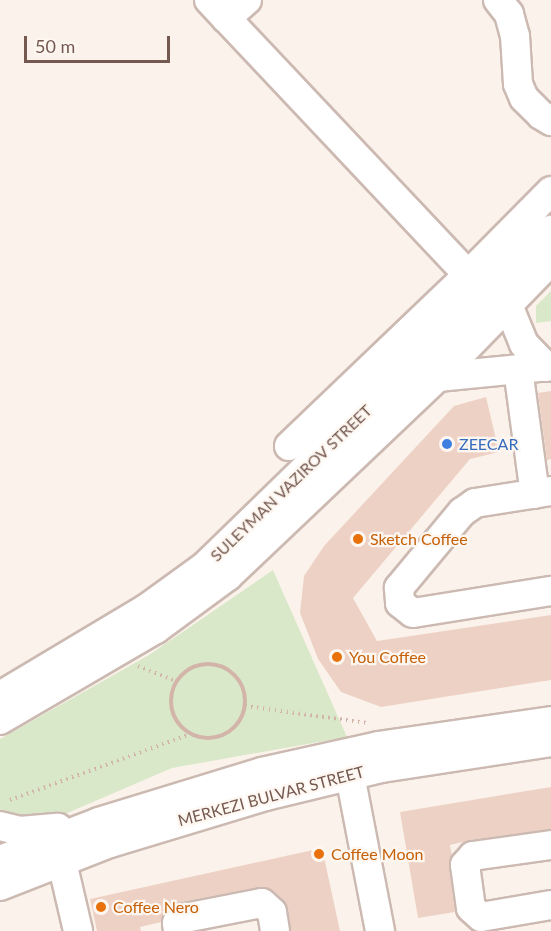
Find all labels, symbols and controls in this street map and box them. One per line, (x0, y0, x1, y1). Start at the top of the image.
scale bar (27, 24, 172, 62)
text: 50 m (35, 35, 75, 57)
street label: SULEYMAN VAZIROV STREET (206, 400, 376, 566)
place label: ZEECAR (459, 434, 518, 454)
marker: ZEECAR (440, 437, 454, 451)
place label: Sketch Coffee (370, 529, 468, 549)
marker: Sketch Coffee (351, 532, 365, 546)
place label: You Coffee (349, 647, 426, 667)
marker: You Coffee (330, 650, 344, 664)
street label: MERKEZI BULVAR STREET (176, 762, 366, 830)
place label: Coffee Moon (331, 844, 423, 864)
marker: Coffee Moon (312, 847, 326, 861)
place label: Coffee Nero (113, 897, 199, 917)
marker: Coffee Nero (94, 900, 108, 914)

